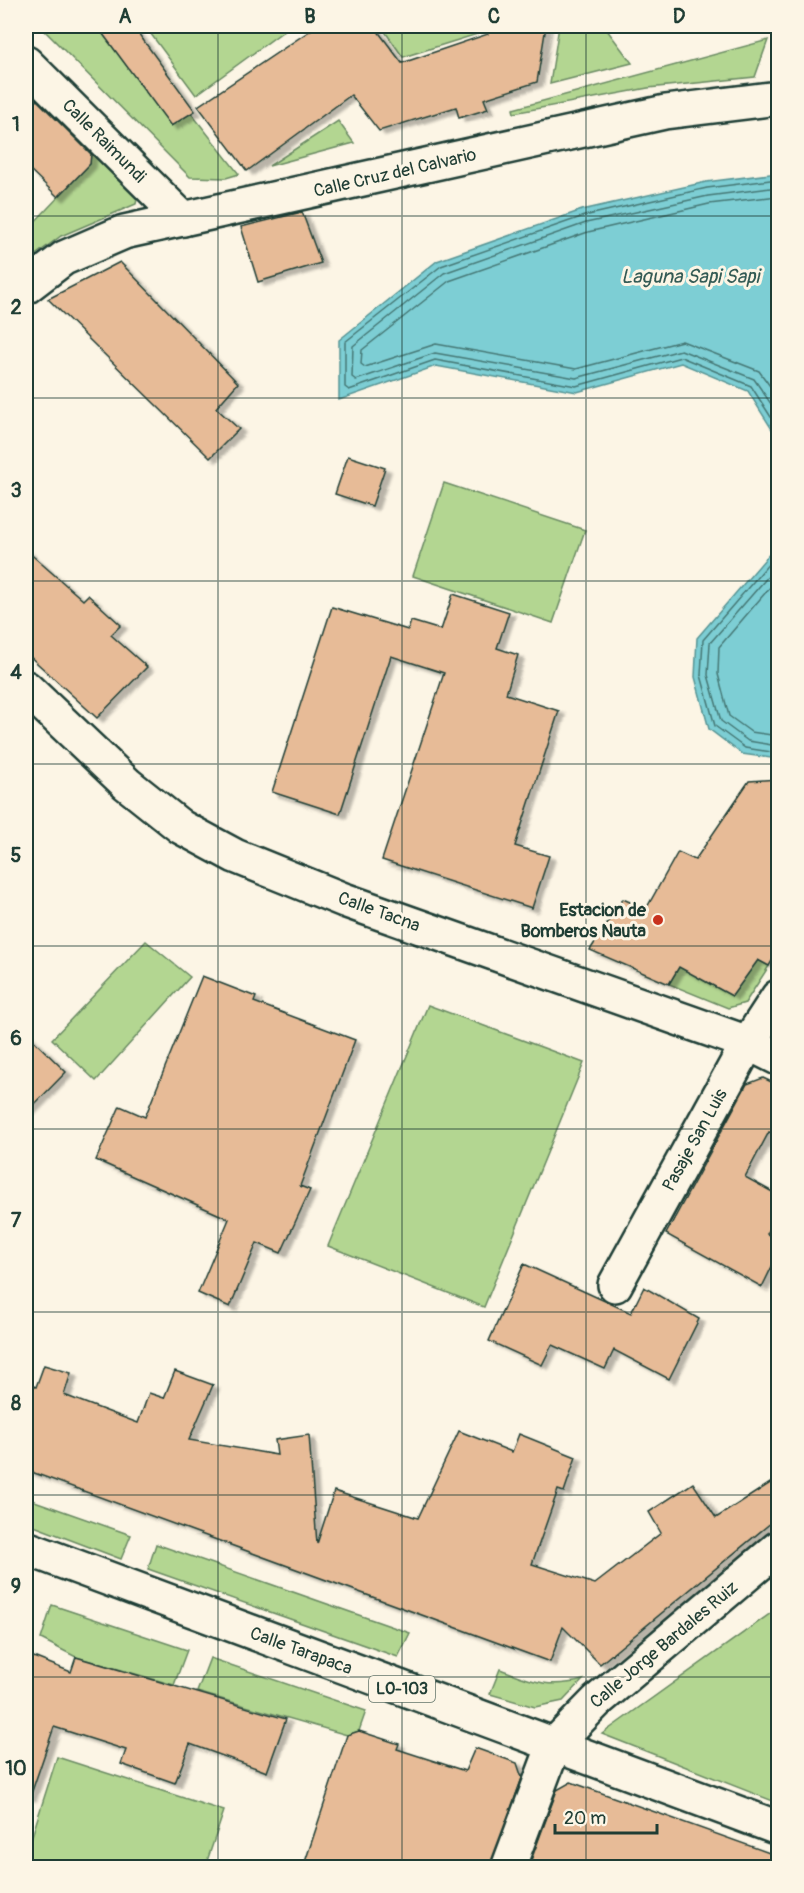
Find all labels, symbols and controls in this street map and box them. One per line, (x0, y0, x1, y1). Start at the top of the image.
text: A (119, 4, 132, 29)
text: B (304, 4, 316, 29)
text: C (488, 4, 500, 29)
text: D (673, 4, 686, 29)
street label: Calle Raimundi (57, 94, 151, 188)
text: 1 (12, 112, 20, 137)
street label: Calle Cruz del Calvario (311, 143, 479, 203)
water label: Laguna Sapi Sapi (621, 264, 762, 289)
text: 2 (10, 295, 22, 320)
text: 3 (10, 478, 22, 503)
text: 4 (10, 660, 22, 685)
text: 5 (11, 843, 22, 868)
street label: Calle Tacna (335, 887, 423, 937)
place label: Estacion de Bomberos Nauta (520, 899, 647, 943)
marker: Estacion de Bomberos Nauta (651, 913, 665, 927)
text: 6 (10, 1026, 22, 1051)
street label: Pasaje San Luis (657, 1085, 733, 1195)
text: 7 (11, 1208, 22, 1233)
text: 8 (11, 1391, 21, 1416)
text: 9 (11, 1574, 21, 1599)
street label: Calle Jorge Bardales Ruiz (585, 1576, 743, 1714)
street label: Calle Tarapaca (247, 1622, 355, 1680)
road number: LO-103 (369, 1676, 435, 1702)
text: 10 (5, 1756, 27, 1781)
scale bar (555, 1797, 657, 1835)
text: 20 m (564, 1807, 606, 1830)

